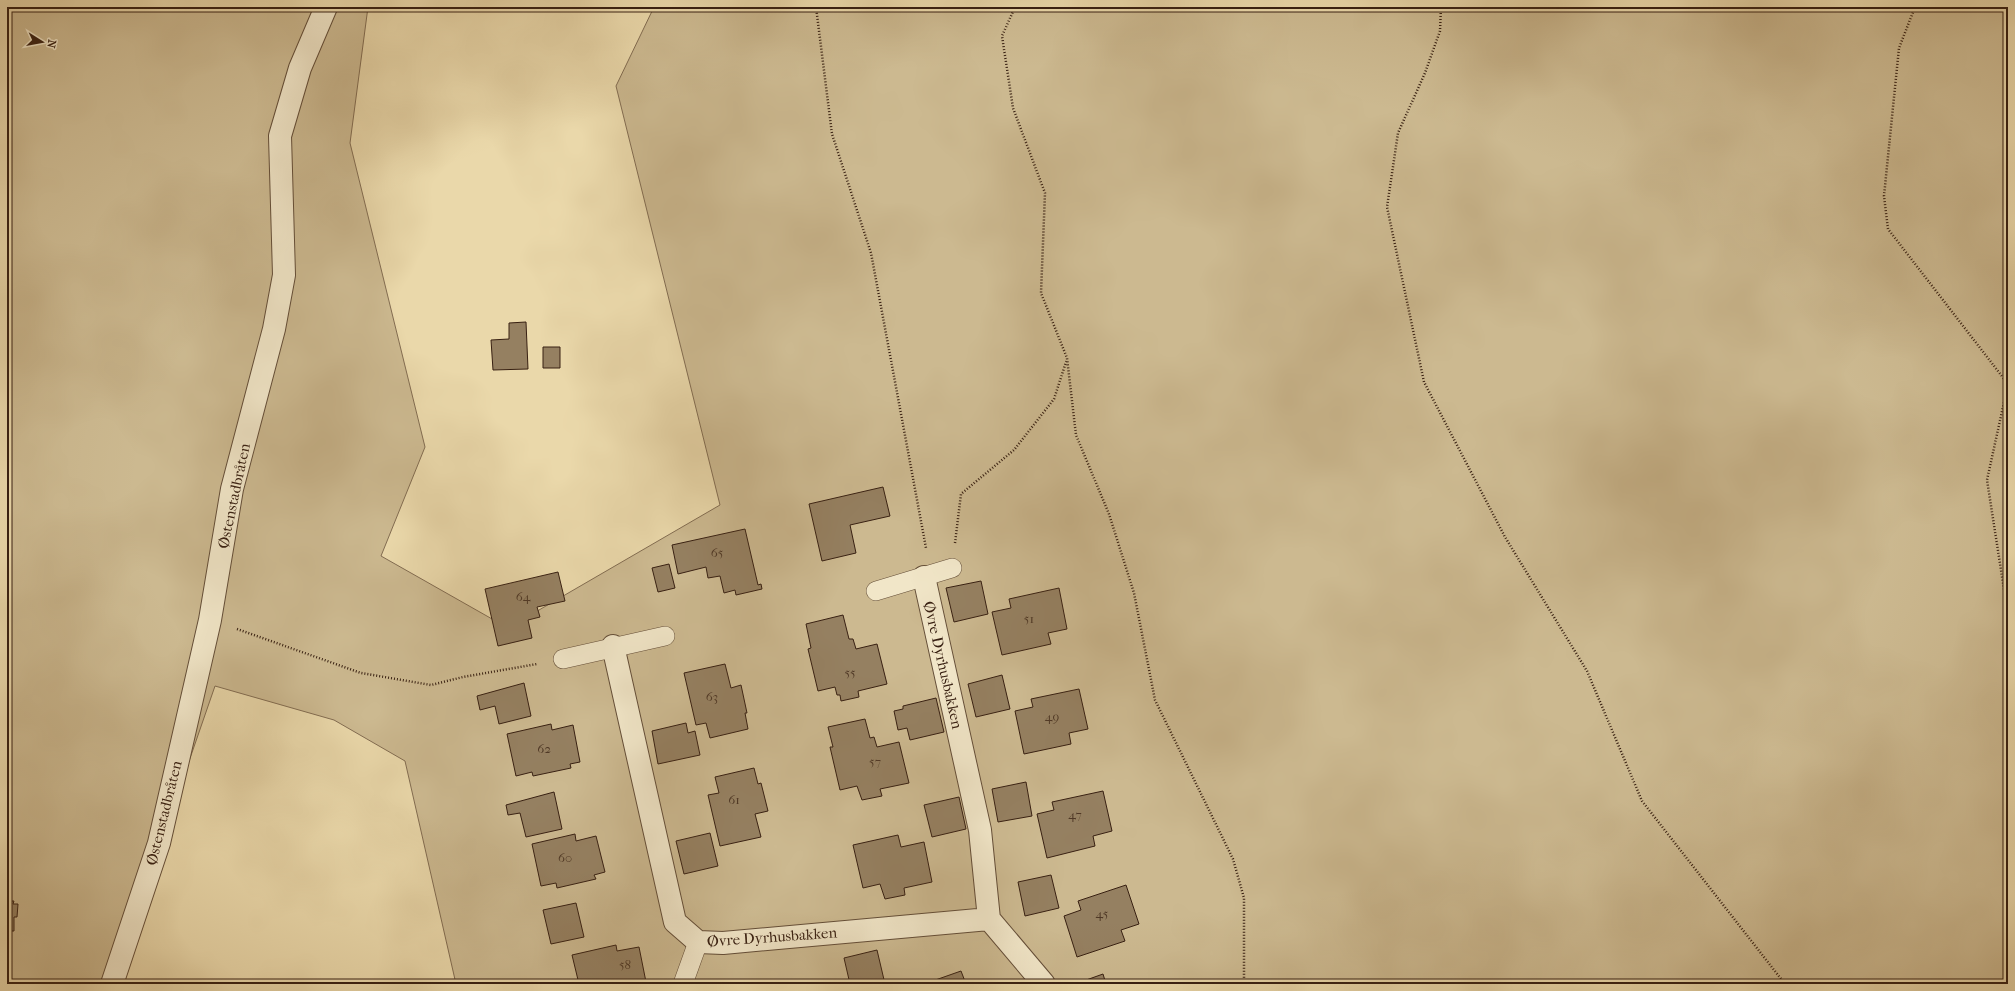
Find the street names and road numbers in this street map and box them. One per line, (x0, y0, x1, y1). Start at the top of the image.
street label: Østenstadbråten (214, 441, 254, 550)
street label: Øvre Dyrhusbakken (920, 599, 967, 731)
street label: Østenstadbråten (142, 758, 186, 867)
street label: Øvre Dyrhusbakken (706, 923, 838, 951)

